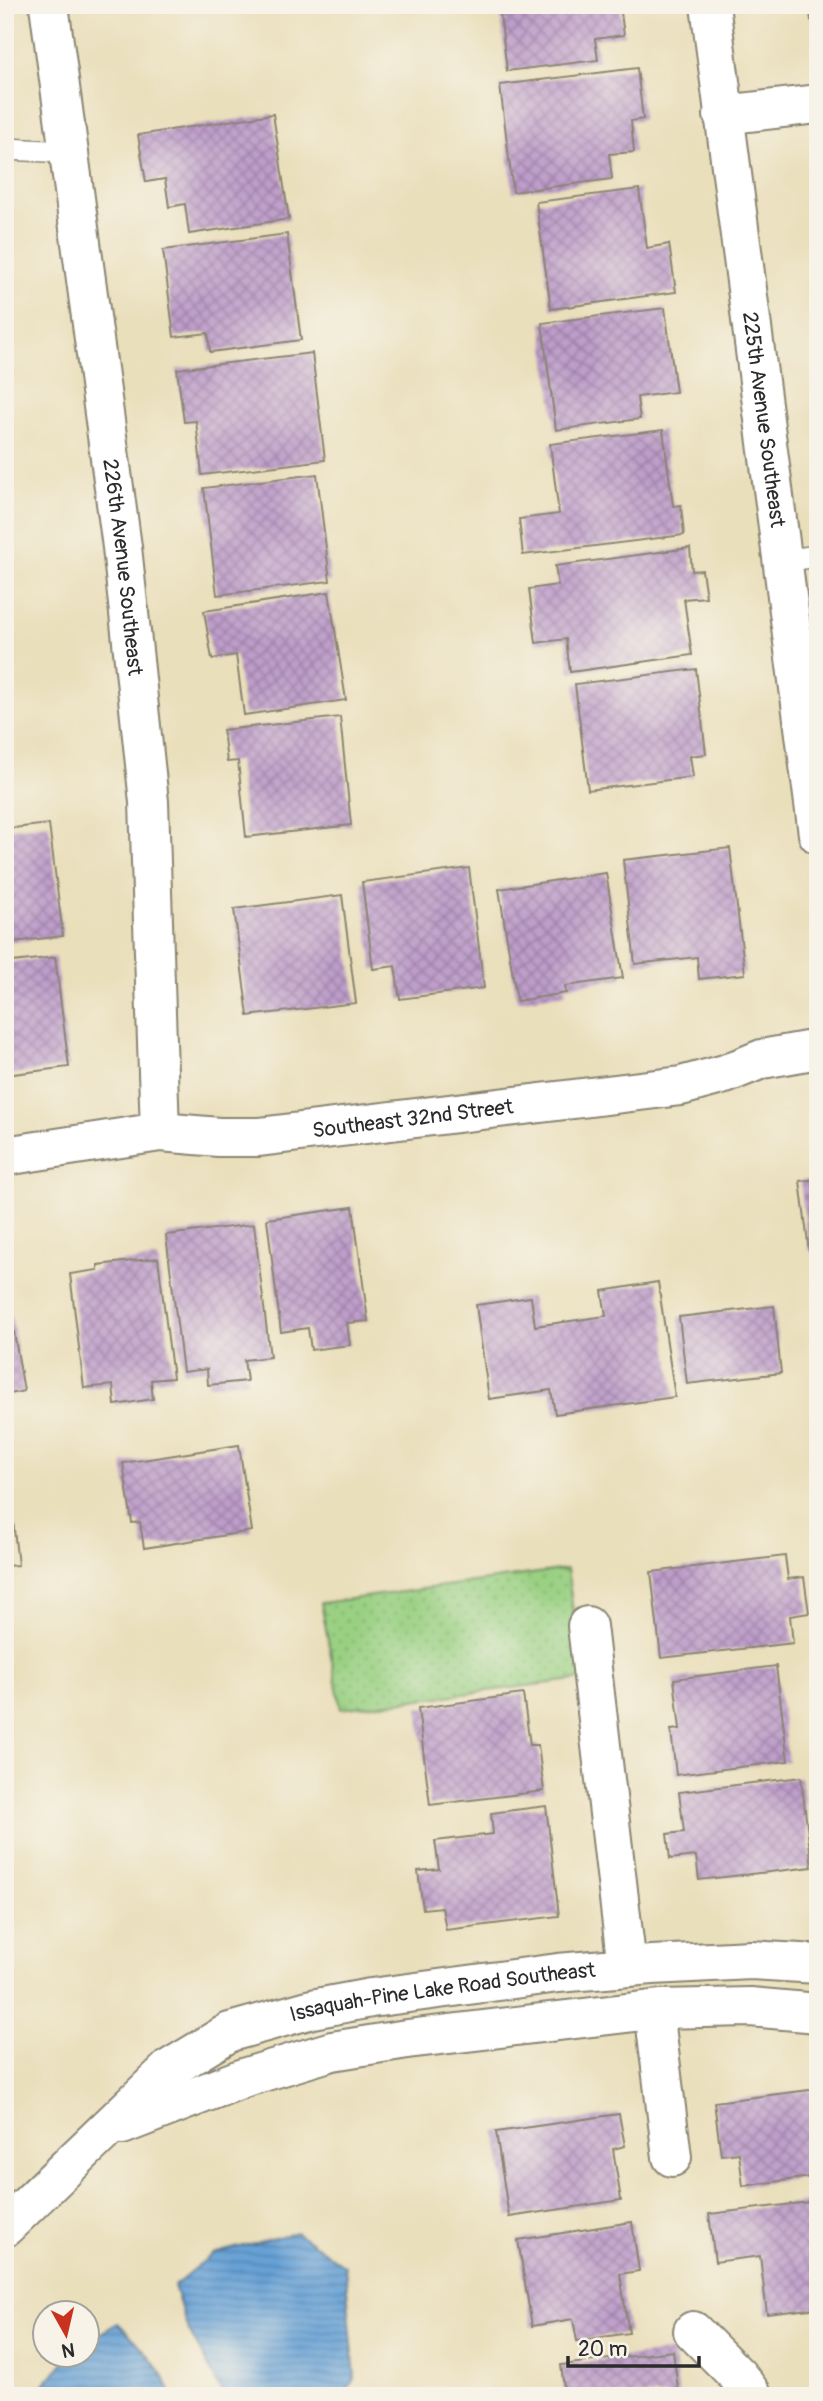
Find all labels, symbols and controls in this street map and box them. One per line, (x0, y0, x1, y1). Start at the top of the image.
street label: 225th Avenue Southeast (737, 310, 791, 530)
street label: 226th Avenue Southeast (97, 457, 149, 677)
street label: Southeast 32nd Street (311, 1093, 515, 1144)
street label: Issaquah-Pine Lake Road Southeast (287, 1956, 597, 2028)
north arrow (32, 2300, 102, 2370)
scale bar (568, 2324, 699, 2368)
text: 20 m (578, 2336, 627, 2363)
text: N (60, 2337, 76, 2363)

